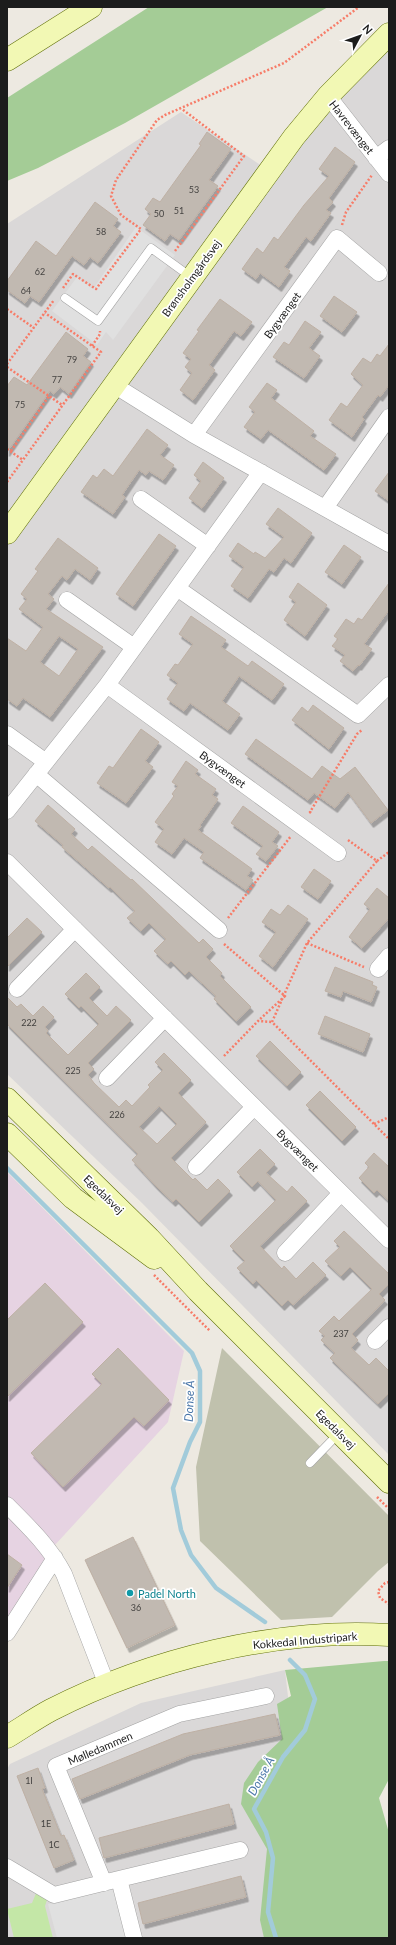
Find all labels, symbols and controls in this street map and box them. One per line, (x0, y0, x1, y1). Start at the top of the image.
north arrow (340, 16, 380, 56)
text: N (360, 22, 376, 37)
street label: Havrevænget (327, 98, 377, 157)
house number: 53 (189, 184, 199, 195)
house number: 51 (174, 205, 184, 216)
house number: 50 (154, 208, 164, 219)
house number: 58 (96, 226, 106, 237)
street label: Brønsholmgårdsvej (159, 237, 223, 319)
house number: 62 (35, 266, 45, 277)
house number: 64 (21, 285, 31, 296)
street label: Bygvænget (261, 289, 303, 341)
house number: 79 (67, 354, 77, 365)
house number: 77 (52, 374, 62, 385)
house number: 75 (15, 399, 25, 410)
street label: Bygvænget (197, 748, 249, 790)
house number: 222 (21, 1017, 37, 1028)
house number: 225 (65, 1065, 81, 1076)
house number: 226 (109, 1109, 125, 1120)
street label: Bygvænget (274, 1126, 322, 1174)
street label: Egedalsvej (81, 1172, 127, 1216)
house number: 237 (333, 1328, 349, 1339)
water label: Donse Å (181, 1380, 197, 1422)
street label: Egedalsvej (314, 1407, 359, 1452)
place label: Padel North (138, 1587, 196, 1600)
marker: Padel North (125, 1588, 135, 1598)
house number: 36 (131, 1602, 141, 1613)
street label: Kokkedal Industripark (252, 1629, 358, 1651)
street label: Mølledammen (66, 1729, 134, 1767)
water label: Donse Å (244, 1754, 278, 1798)
house number: 1I (25, 1775, 33, 1786)
house number: 1E (41, 1818, 51, 1829)
house number: 1C (48, 1839, 60, 1850)

